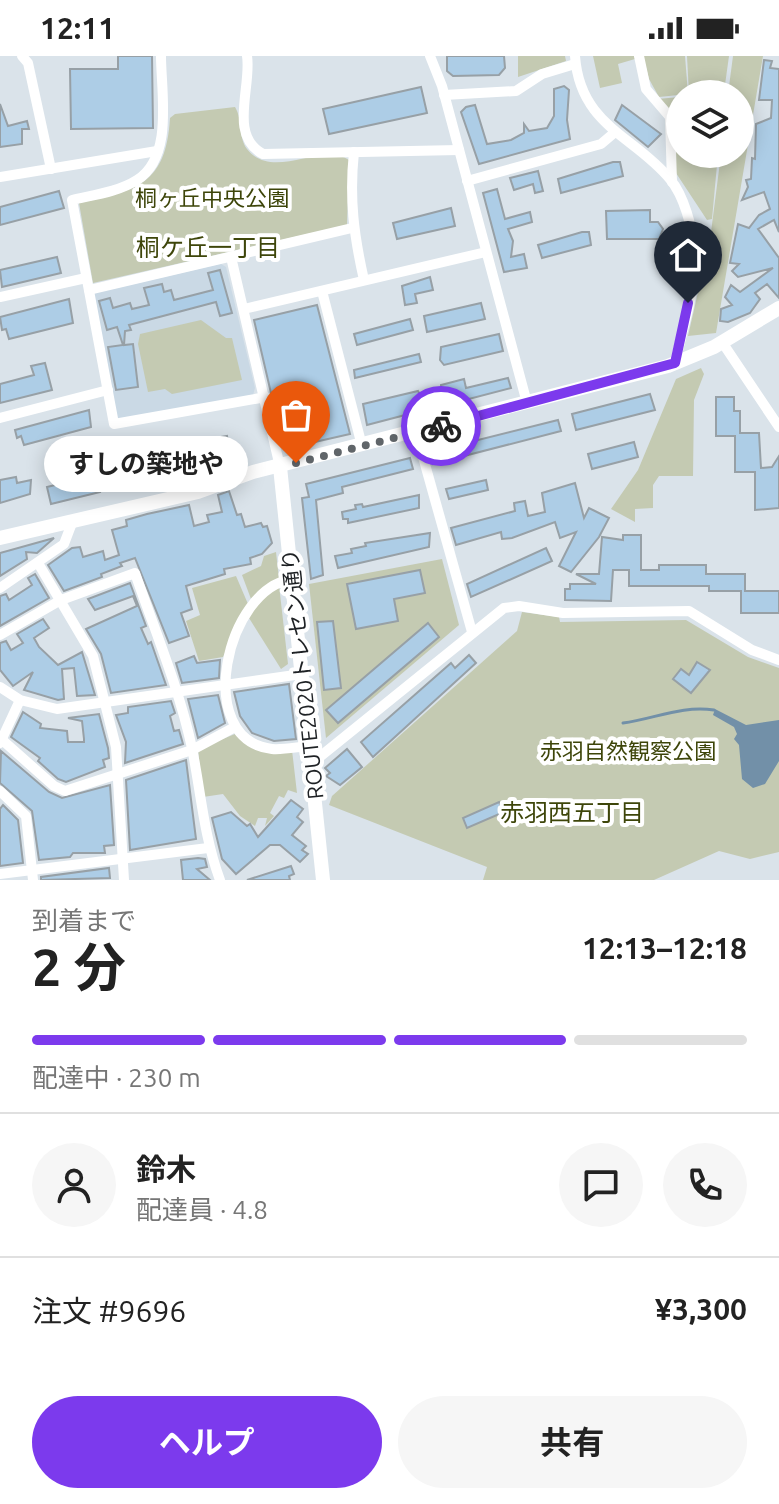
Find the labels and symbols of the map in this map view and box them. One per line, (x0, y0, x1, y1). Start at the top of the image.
park label: 桐ヶ丘中央公園 (135, 185, 289, 210)
pin (654, 221, 722, 303)
district label: 桐ケ丘一丁目 (136, 234, 280, 261)
pin (262, 381, 330, 463)
courier (401, 386, 481, 466)
callout: すしの築地や (44, 435, 248, 491)
street label: ROUTE2020トレセン通り (276, 547, 328, 801)
park label: 赤羽自然観察公園 (540, 738, 716, 763)
district label: 赤羽西五丁目 (500, 799, 644, 826)

